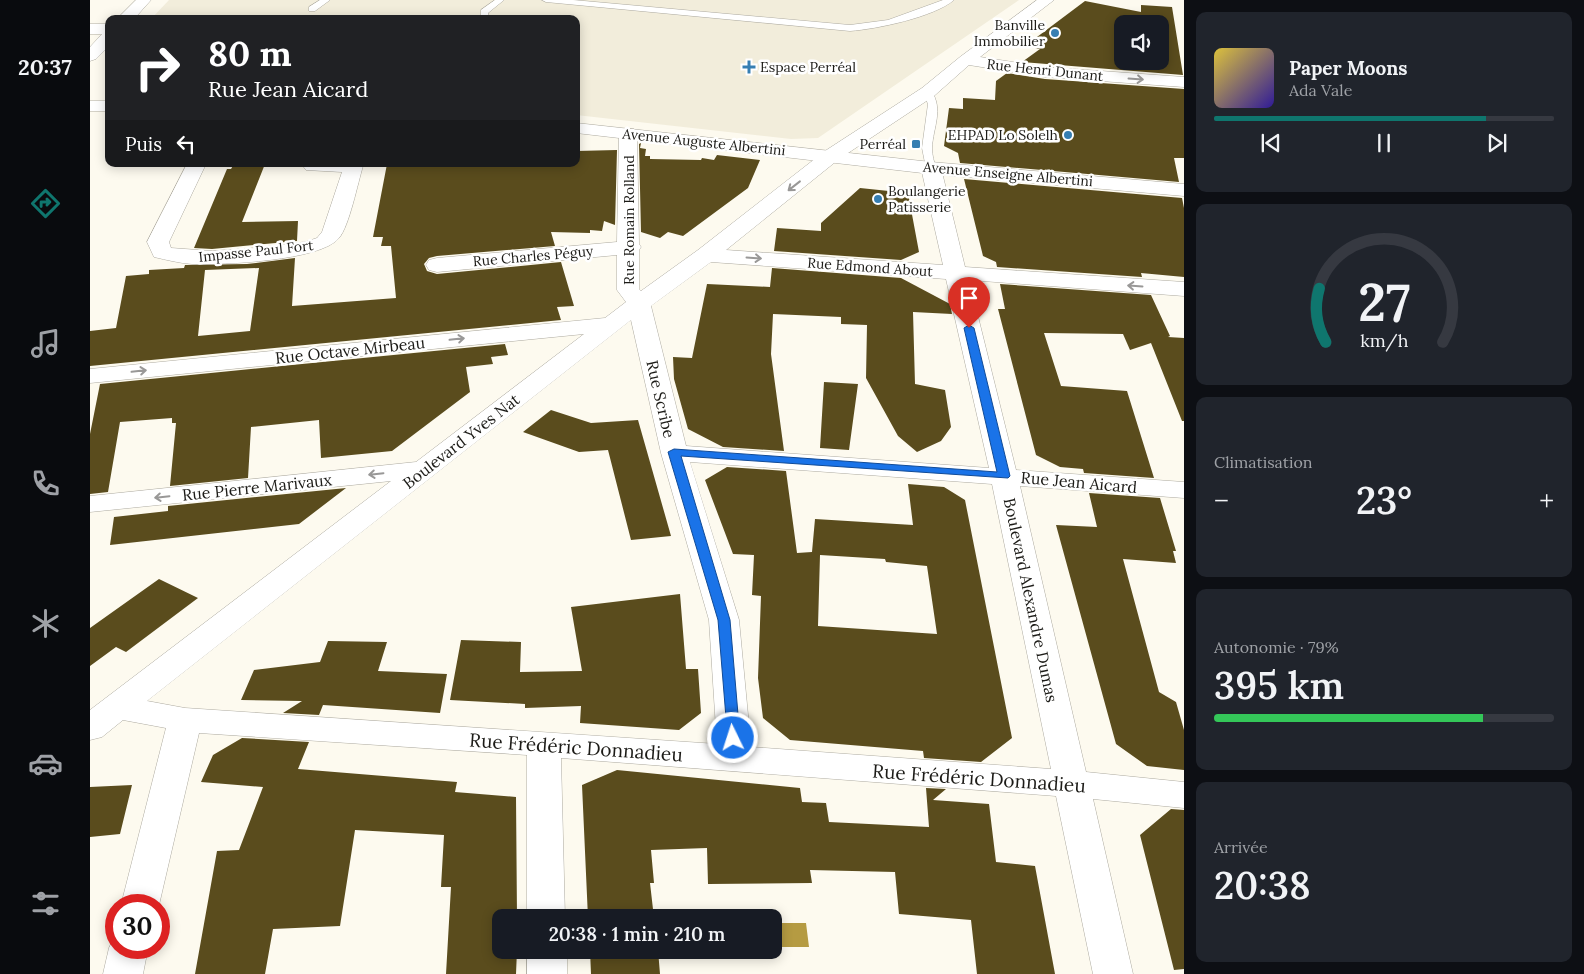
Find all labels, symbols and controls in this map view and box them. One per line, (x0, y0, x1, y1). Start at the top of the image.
map controls (1114, 15, 1169, 70)
button: sound (1114, 15, 1169, 70)
place label: Banville Immobilier (974, 16, 1045, 50)
marker: Banville Immobilier (1049, 27, 1061, 39)
text: 80 m (208, 31, 292, 76)
icon: right (125, 35, 190, 100)
text: 20:37 (18, 53, 72, 81)
street label: Rue Henri Dunant (986, 55, 1105, 85)
text: Paper Moons (1289, 56, 1408, 80)
place label: Espace Perréal (760, 58, 856, 76)
marker: Espace Perréal (742, 60, 756, 74)
one-way arrow (1127, 74, 1143, 83)
text: Rue Jean Aicard (208, 75, 368, 103)
text: Ada Vale (1289, 80, 1352, 100)
street label: Avenue Auguste Albertini (621, 124, 786, 160)
place label: EHPAD Lo Solelh (948, 126, 1058, 144)
marker: EHPAD Lo Solelh (1062, 129, 1074, 141)
icon: previous (1257, 129, 1285, 157)
icon: pause (1370, 129, 1398, 157)
icon: next (1483, 129, 1511, 157)
icon: left (172, 130, 200, 158)
text: Puis (125, 132, 162, 156)
place label: Perréal (859, 135, 906, 153)
marker: Perréal (910, 138, 922, 150)
street label: Rue Romain Rolland (620, 155, 638, 285)
street label: Avenue Enseigne Albertini (921, 158, 1094, 190)
one-way arrow (788, 180, 801, 191)
place label: Boulangerie Patisserie (888, 182, 966, 216)
icon: directions (28, 186, 63, 221)
marker: Boulangerie Patisserie (872, 193, 884, 205)
street label: Impasse Paul Fort (198, 236, 315, 266)
street label: Rue Charles Péguy (472, 242, 595, 270)
one-way arrow (746, 254, 762, 263)
street label: Rue Edmond About (807, 254, 934, 280)
text: 27 (1358, 269, 1410, 335)
pin (948, 277, 990, 328)
one-way arrow (1128, 281, 1144, 290)
icon: arrive (955, 284, 983, 312)
icon: music (28, 326, 63, 361)
text: km/h (1360, 329, 1408, 352)
street label: Rue Octave Mirbeau (274, 332, 426, 368)
one-way arrow (449, 334, 465, 344)
street label: Rue Scribe (642, 358, 680, 440)
one-way arrow (130, 367, 146, 376)
street label: Boulevard Yves Nat (399, 389, 524, 493)
text: Climatisation (1214, 452, 1312, 472)
icon: phone (28, 466, 63, 501)
street label: Rue Jean Aicard (1020, 467, 1138, 497)
street label: Rue Pierre Marivaux (181, 469, 333, 505)
one-way arrow (368, 469, 384, 479)
text: 23° (1356, 476, 1412, 524)
text: − (1214, 483, 1229, 519)
text: + (1539, 483, 1554, 519)
one-way arrow (155, 492, 171, 501)
street label: Boulevard Alexandre Dumas (1000, 496, 1062, 704)
icon: climate (28, 606, 63, 641)
text: Autonomie · 79% (1214, 637, 1339, 657)
text: 395 km (1214, 661, 1344, 709)
position arrow (706, 711, 758, 763)
street label: Rue Frédéric Donnadieu (468, 728, 684, 766)
icon: car (28, 746, 63, 781)
street label: Rue Frédéric Donnadieu (871, 759, 1087, 797)
text: Arrivée (1214, 837, 1268, 857)
text: 20:38 (1214, 861, 1311, 909)
icon: filters (28, 886, 63, 921)
speed limit sign: 30 (105, 894, 170, 959)
text: 20:38 · 1 min · 210 m (549, 922, 725, 946)

